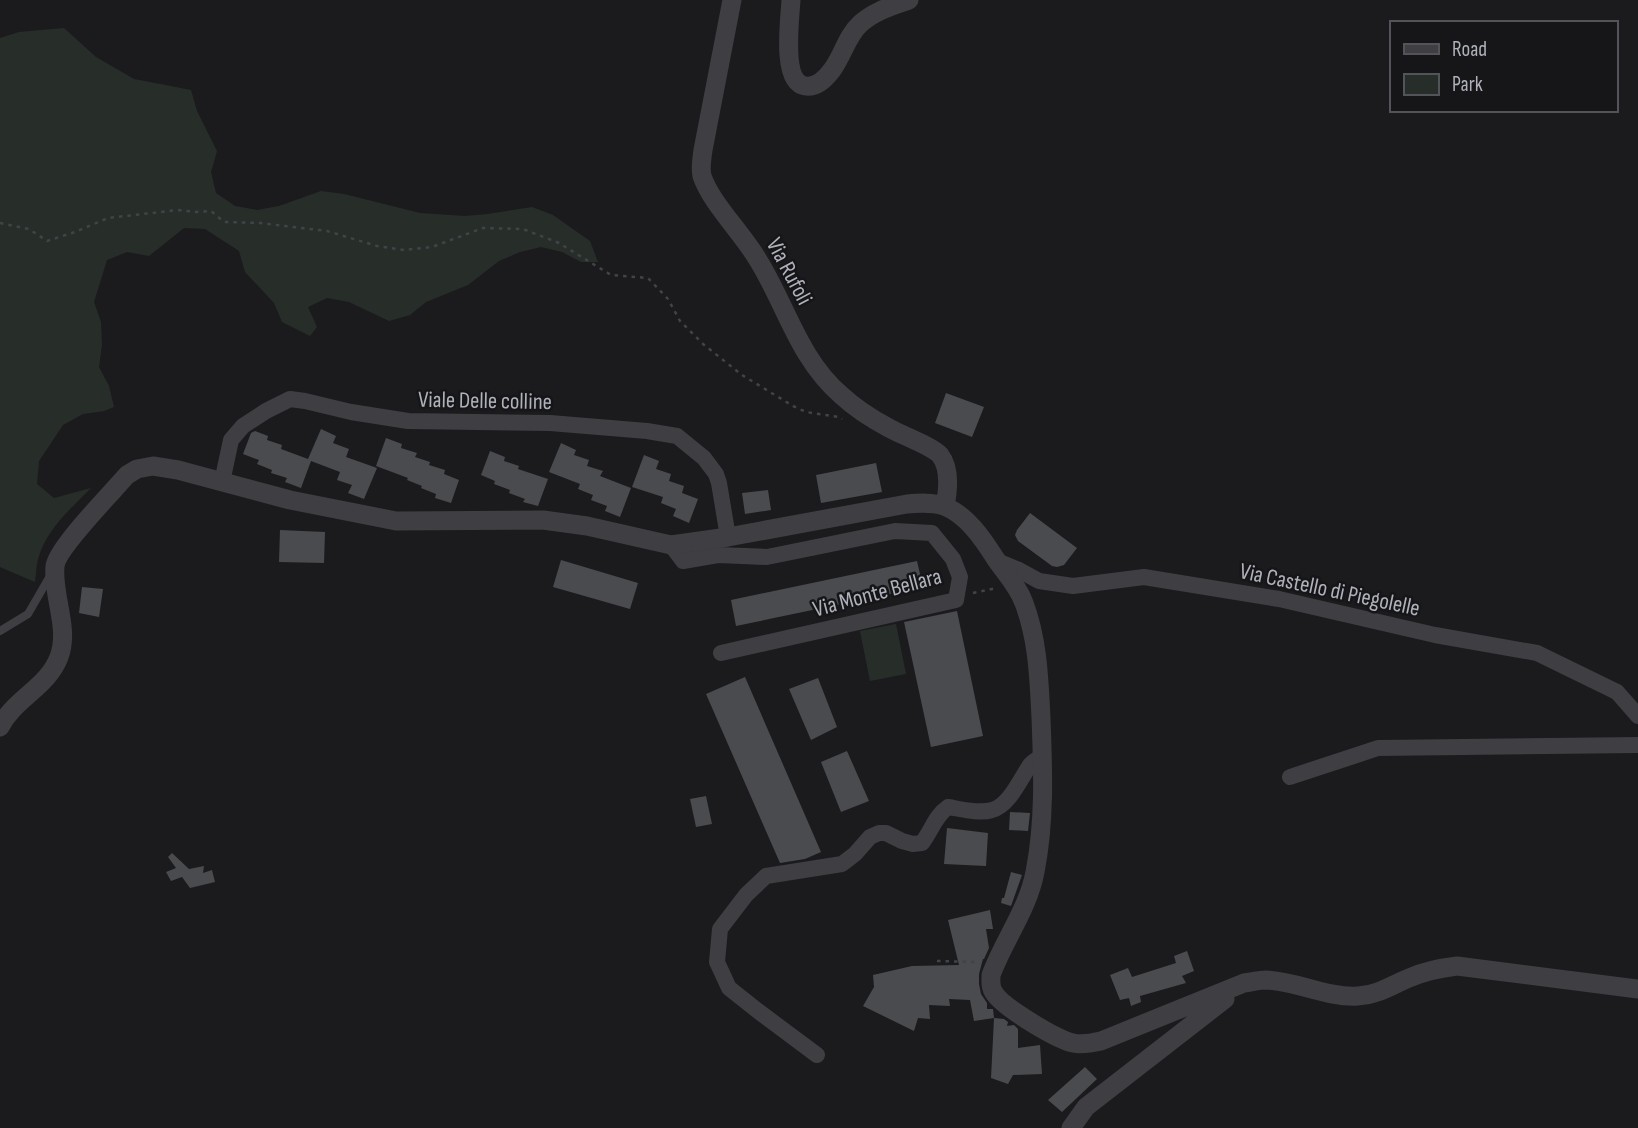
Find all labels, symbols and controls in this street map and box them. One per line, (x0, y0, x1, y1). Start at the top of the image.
legend (1390, 21, 1617, 112)
text: Road (1452, 37, 1487, 62)
text: Park (1452, 72, 1483, 97)
street label: Via Rufoli (760, 233, 818, 310)
street label: Viale Delle colline (418, 386, 552, 416)
street label: Via Castello di Piegolelle (1237, 557, 1422, 623)
street label: Via Monte Bellara (810, 562, 945, 624)

